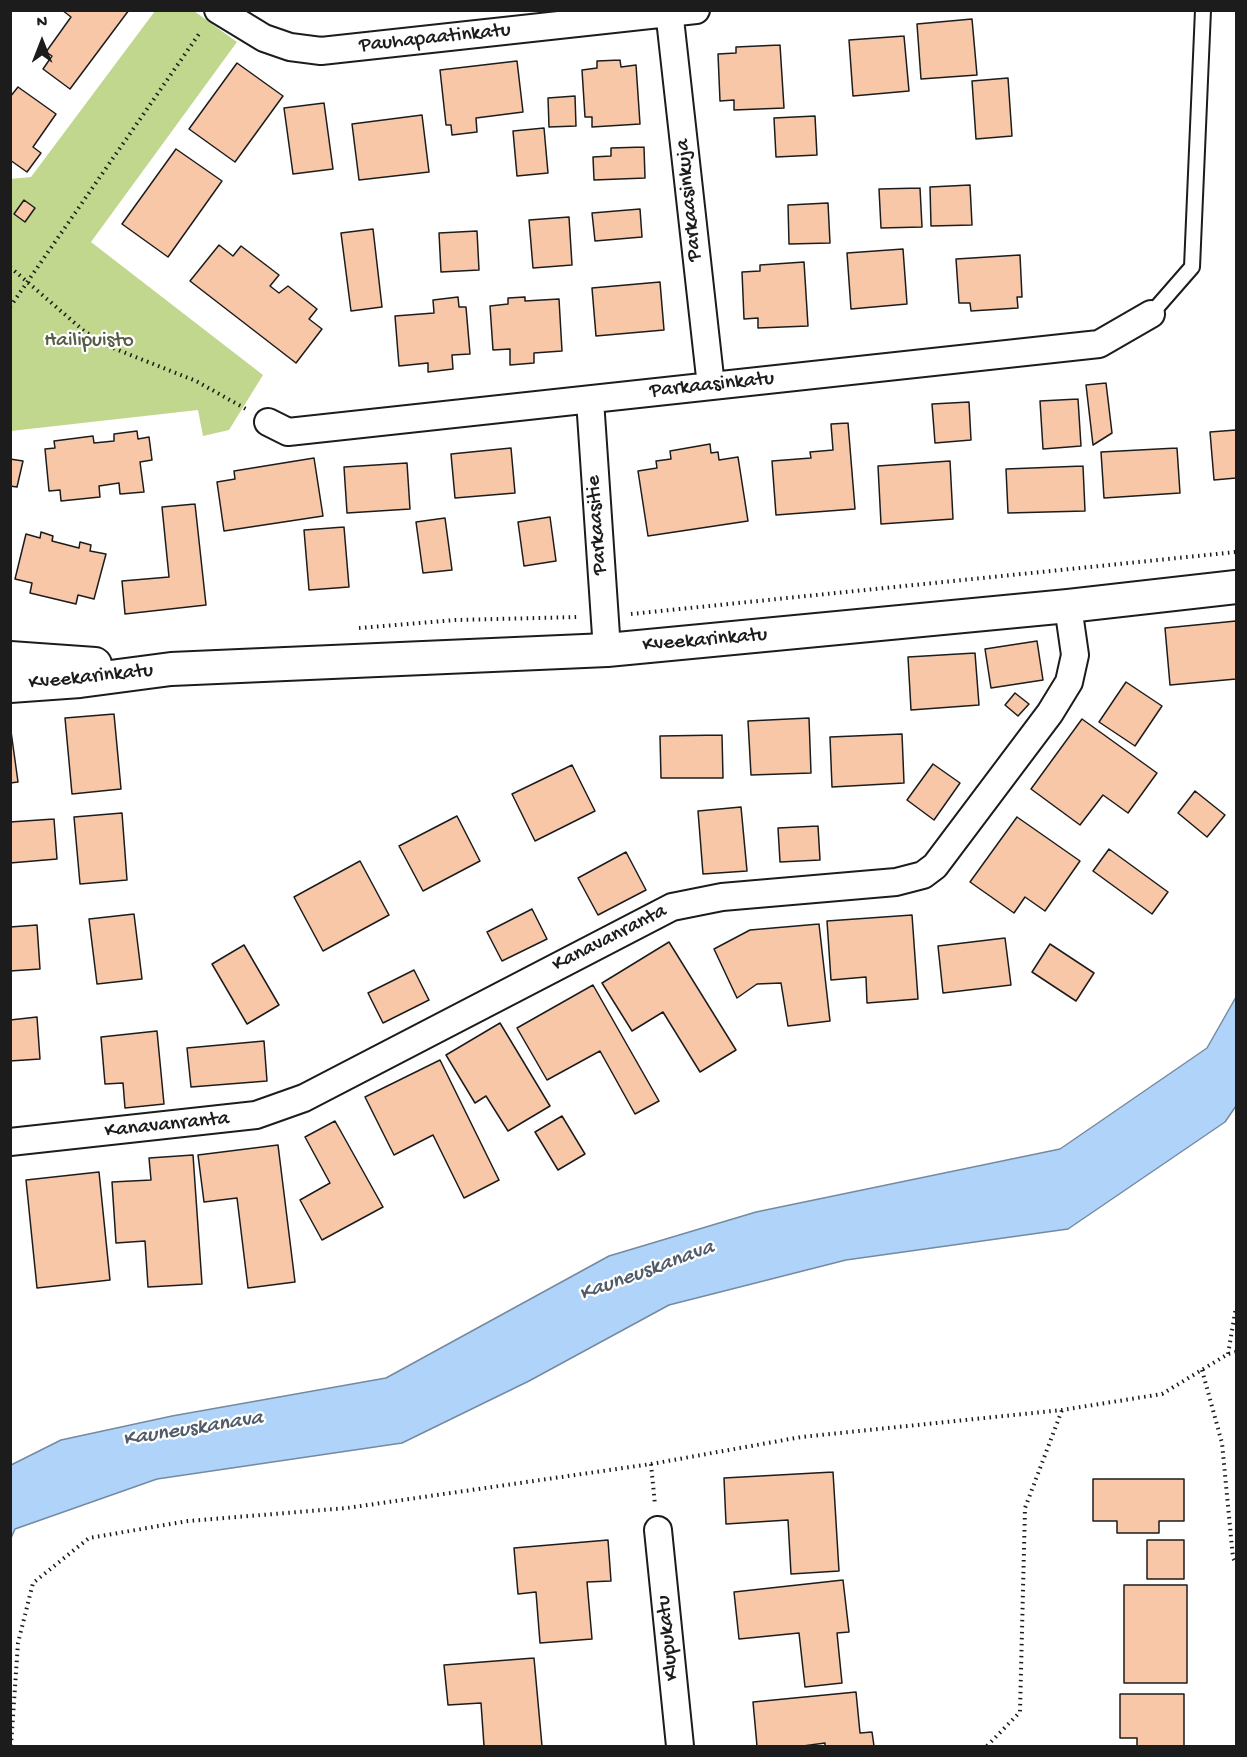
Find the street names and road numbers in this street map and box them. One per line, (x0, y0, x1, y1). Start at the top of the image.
street label: Pauhapaatinkatu (358, 19, 512, 59)
street label: Parkaasinkuja (671, 138, 709, 262)
street label: Parkaasinkatu (648, 367, 776, 405)
street label: Parkaasitie (582, 474, 614, 576)
street label: Kveekarinkatu (642, 623, 768, 659)
street label: Kveekarinkatu (28, 659, 154, 697)
street label: Kanavanranta (549, 899, 671, 979)
street label: Kanavanranta (103, 1107, 231, 1145)
street label: Klupukatu (652, 1594, 686, 1682)

